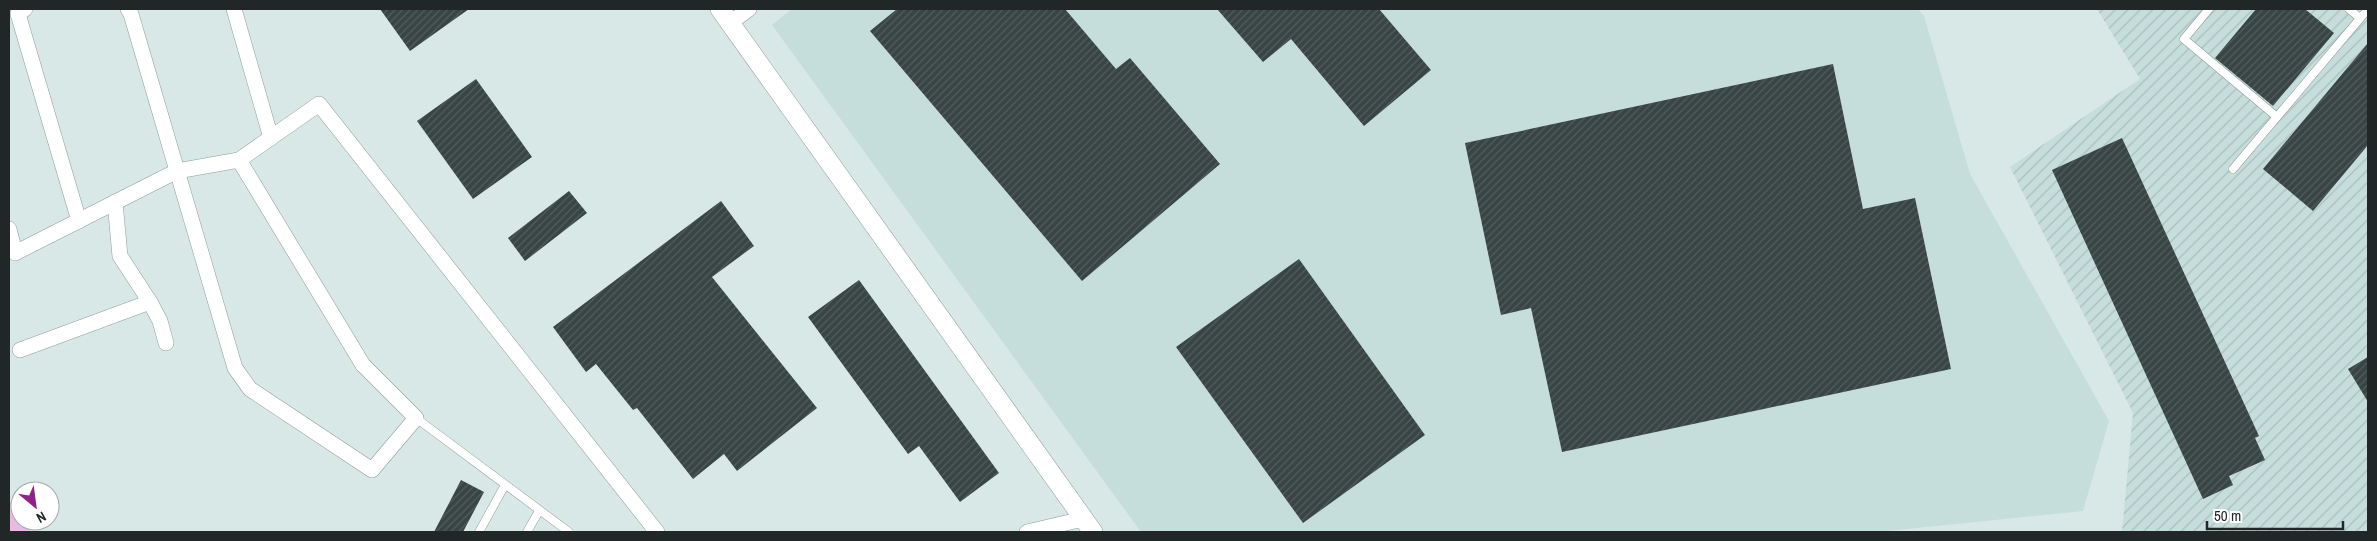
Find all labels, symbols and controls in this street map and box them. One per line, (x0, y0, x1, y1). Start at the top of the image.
north arrow (10, 481, 60, 531)
scale bar (2207, 498, 2343, 530)
text: 50 m (2214, 505, 2241, 526)
text: N (33, 507, 49, 527)

